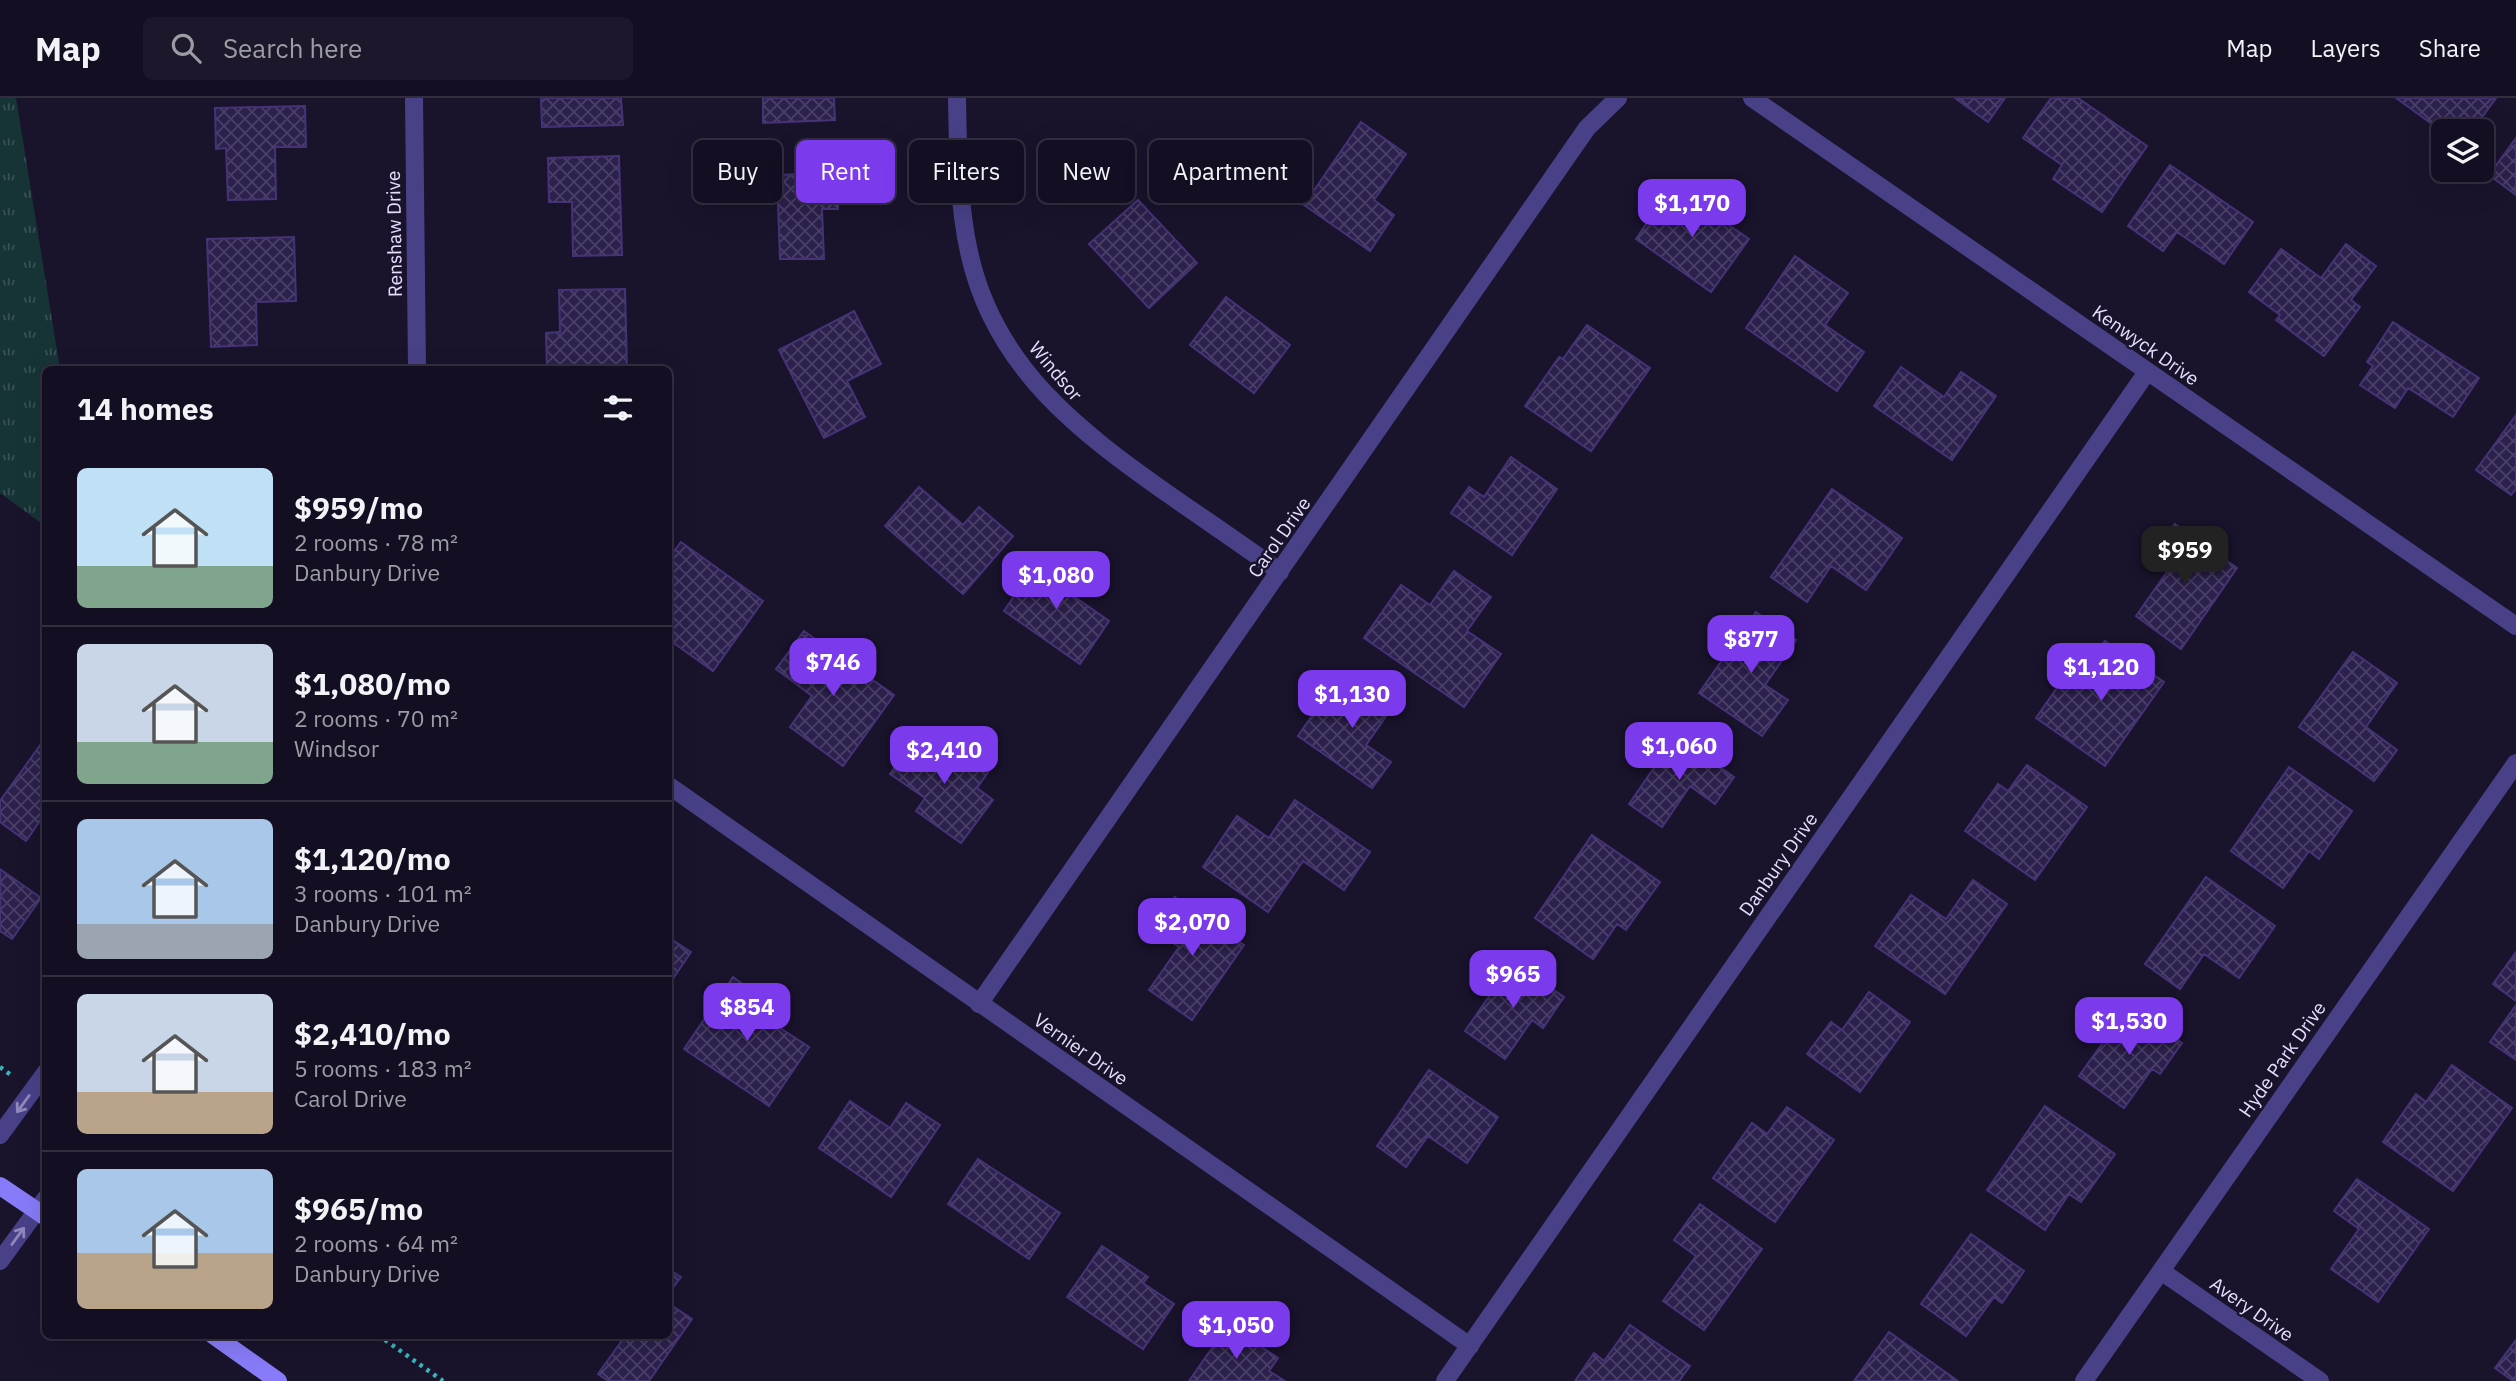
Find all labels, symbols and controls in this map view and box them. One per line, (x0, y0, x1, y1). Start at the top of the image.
search box (143, 17, 633, 80)
text: Map (35, 27, 101, 70)
icon: search (167, 29, 205, 67)
text: Search here (223, 31, 362, 65)
text: Map (2226, 32, 2273, 64)
text: Layers (2311, 32, 2381, 64)
text: Share (2419, 32, 2481, 64)
map controls (2431, 119, 2494, 182)
button: layers (2431, 119, 2494, 182)
chip: Buy (693, 140, 782, 203)
chip: Rent (796, 140, 895, 203)
chip: Filters (909, 140, 1024, 203)
chip: New (1038, 140, 1135, 203)
chip: Apartment (1149, 140, 1312, 203)
street label: Renshaw Drive (381, 171, 407, 297)
pin: $1,170 (1635, 180, 1749, 239)
text: $1,170 (1654, 187, 1730, 217)
street label: Kenwyck Drive (2088, 299, 2204, 391)
street label: Windsor (1024, 336, 1088, 406)
text: 14 homes (77, 389, 214, 428)
icon: filters (599, 389, 637, 427)
text: $959/mo (294, 488, 423, 527)
street label: Carol Drive (1242, 492, 1316, 582)
icon: home (133, 496, 217, 580)
pin: $959 (2144, 526, 2226, 586)
text: 2 rooms · 78 m² (294, 527, 458, 557)
text: $959 (2157, 534, 2213, 564)
pin: $1,080 (999, 552, 1113, 611)
text: Danbury Drive (294, 557, 440, 587)
text: $1,080 (1018, 559, 1094, 589)
pin: $877 (1710, 616, 1792, 675)
text: $877 (1723, 623, 1779, 653)
pin: $746 (792, 638, 874, 698)
pin: $1,120 (2044, 644, 2158, 703)
text: $746 (805, 646, 861, 676)
text: $1,120 (2063, 651, 2139, 681)
text: $1,080/mo (294, 664, 451, 703)
pin: $1,130 (1295, 670, 1409, 730)
icon: home (133, 672, 217, 756)
text: $1,130 (1314, 678, 1390, 708)
text: 2 rooms · 70 m² (294, 703, 458, 733)
pin: $1,060 (1622, 722, 1736, 782)
pin: $2,410 (887, 726, 1001, 786)
text: $1,060 (1641, 730, 1717, 760)
text: Windsor (294, 733, 379, 763)
text: $2,410 (906, 734, 982, 764)
street label: Danbury Drive (1734, 808, 1822, 920)
text: $1,120/mo (294, 839, 451, 878)
icon: home (133, 847, 217, 931)
text: 3 rooms · 101 m² (294, 878, 472, 908)
pin: $2,070 (1135, 898, 1249, 958)
text: $2,070 (1154, 906, 1230, 936)
text: Danbury Drive (294, 908, 440, 938)
pin: $965 (1472, 950, 1554, 1010)
text: $965 (1485, 958, 1541, 988)
pin: $854 (706, 984, 788, 1043)
text: $854 (719, 991, 775, 1021)
street label: Hyde Park Drive (2233, 996, 2331, 1122)
pin: $1,530 (2072, 998, 2186, 1057)
text: $1,530 (2091, 1005, 2167, 1035)
street label: Vernier Drive (1029, 1008, 1133, 1090)
text: $2,410/mo (294, 1014, 451, 1053)
icon: home (133, 1022, 217, 1106)
text: 5 rooms · 183 m² (294, 1053, 472, 1083)
text: Carol Drive (294, 1083, 407, 1113)
one-way arrow (16, 1094, 30, 1113)
text: $965/mo (294, 1189, 423, 1228)
icon: home (133, 1197, 217, 1281)
one-way arrow (11, 1227, 25, 1246)
text: 2 rooms · 64 m² (294, 1228, 458, 1258)
text: Danbury Drive (294, 1258, 440, 1288)
street label: Avery Drive (2206, 1271, 2298, 1347)
pin: $1,050 (1179, 1302, 1293, 1361)
text: $1,050 (1198, 1309, 1274, 1339)

